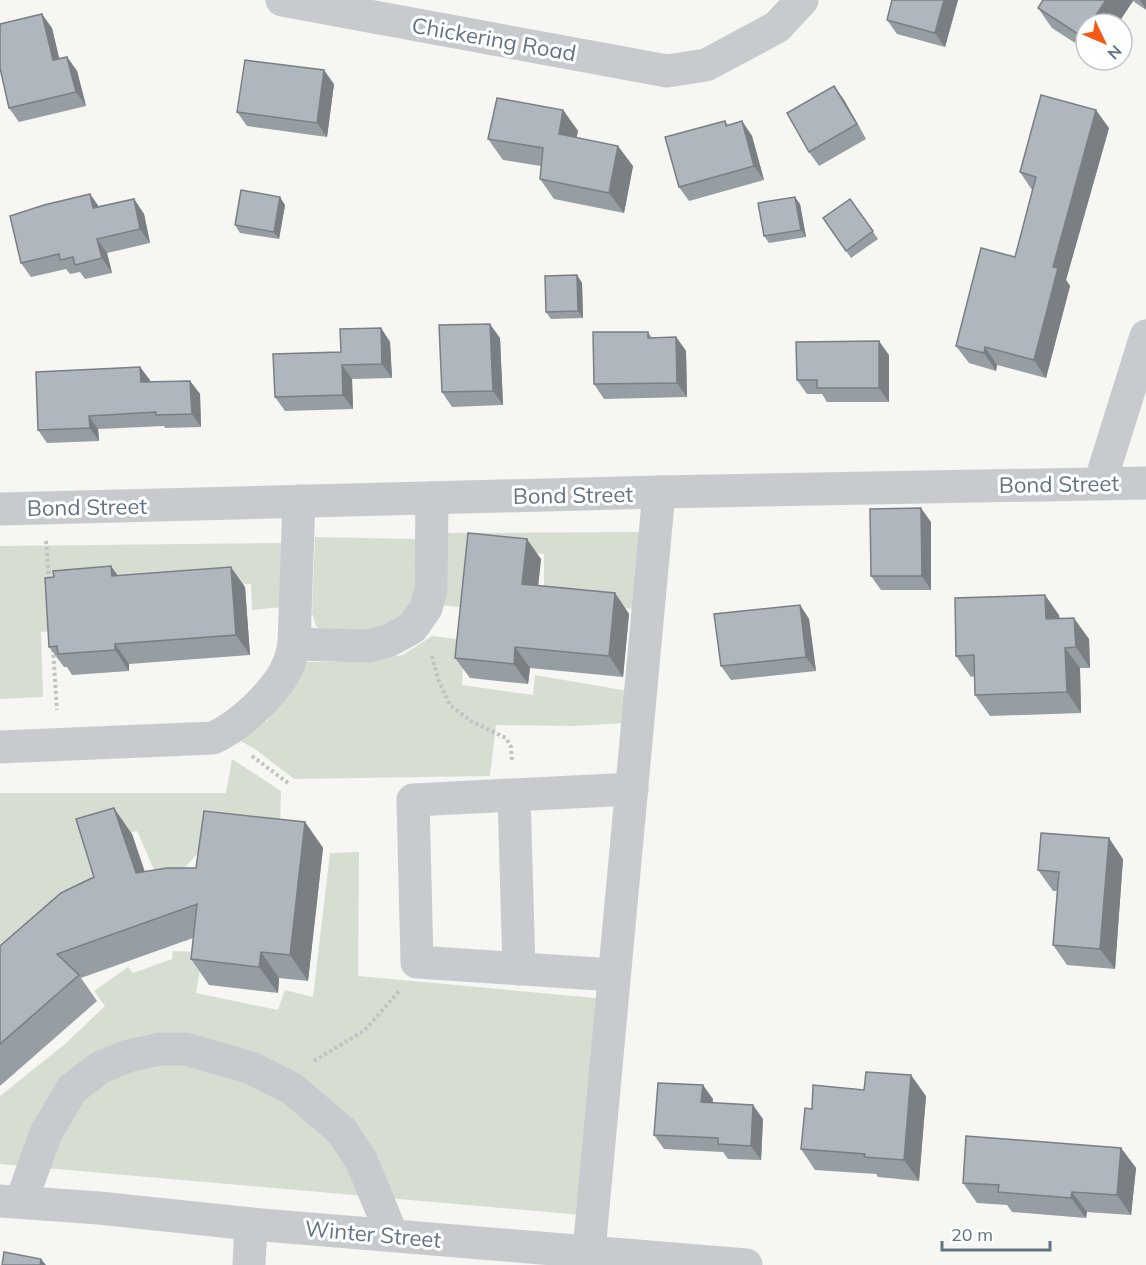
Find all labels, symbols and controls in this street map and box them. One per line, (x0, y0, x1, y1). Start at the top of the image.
street label: Chickering Road (410, 11, 578, 67)
north arrow (1074, 12, 1134, 72)
text: N (1103, 41, 1126, 64)
street label: Bond Street (999, 469, 1120, 499)
street label: Bond Street (513, 480, 634, 510)
street label: Bond Street (27, 492, 148, 522)
street label: Winter Street (304, 1214, 443, 1254)
scale bar (942, 1214, 1050, 1252)
text: 20 m (951, 1223, 993, 1246)

